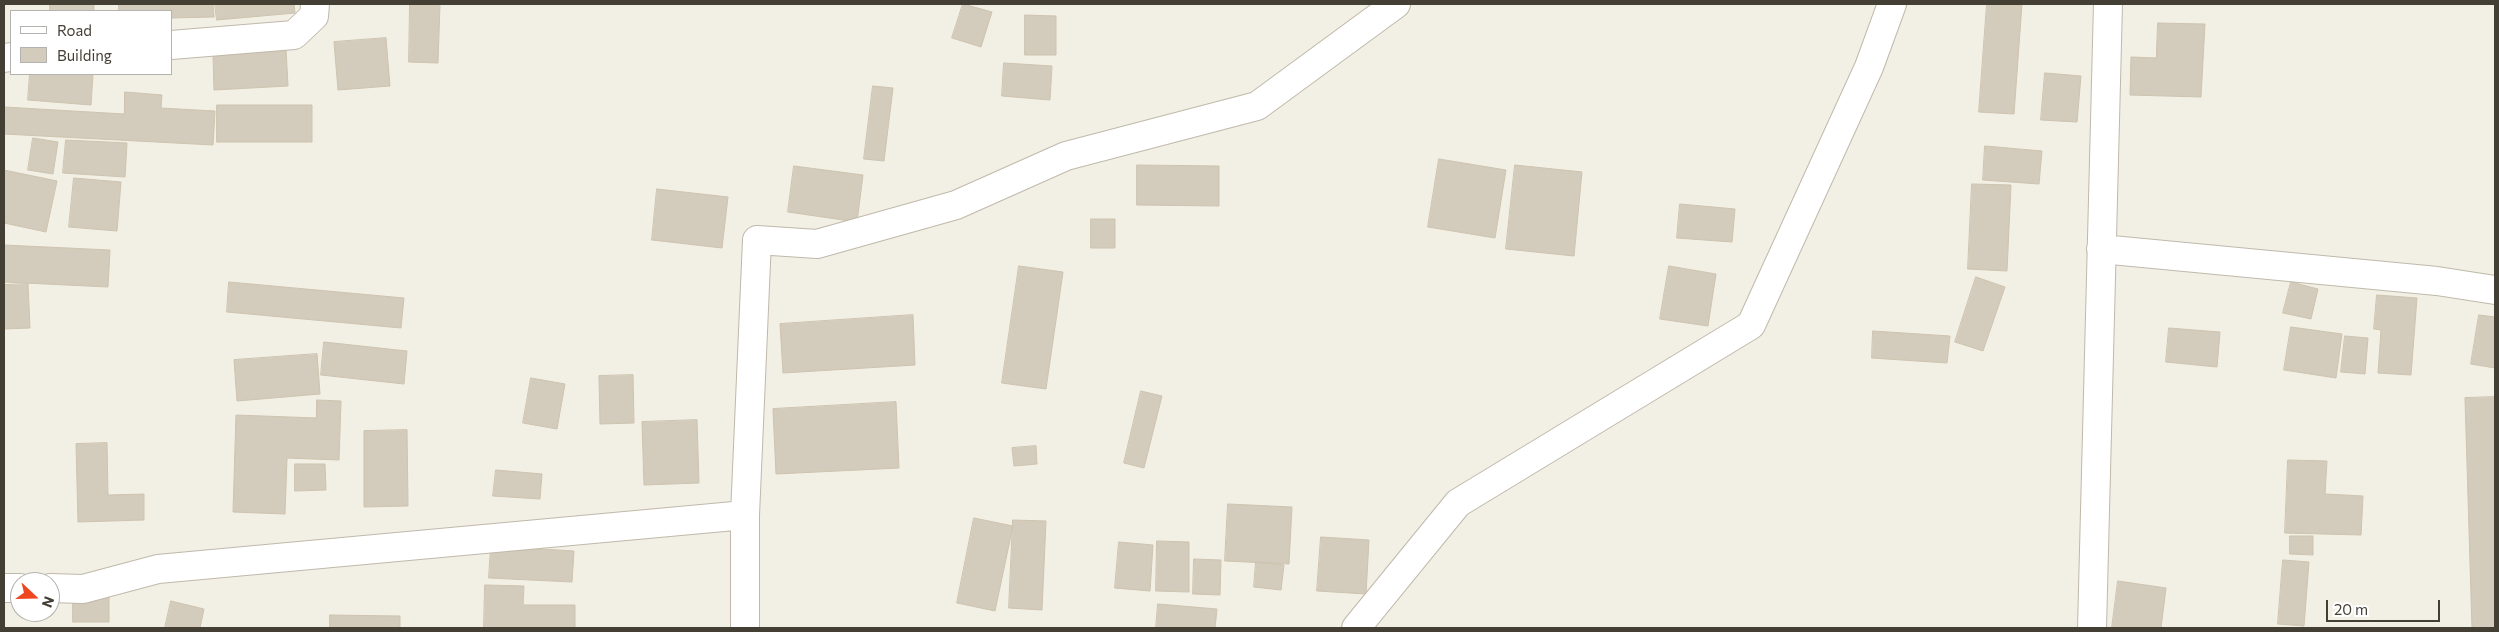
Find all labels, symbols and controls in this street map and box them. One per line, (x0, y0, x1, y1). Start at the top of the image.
legend (10, 10, 172, 75)
text: Road (57, 21, 92, 39)
text: Building (57, 46, 112, 64)
north arrow (10, 572, 60, 622)
scale bar (2329, 590, 2443, 622)
text: N (39, 594, 58, 610)
text: 20 m (2334, 600, 2368, 618)

